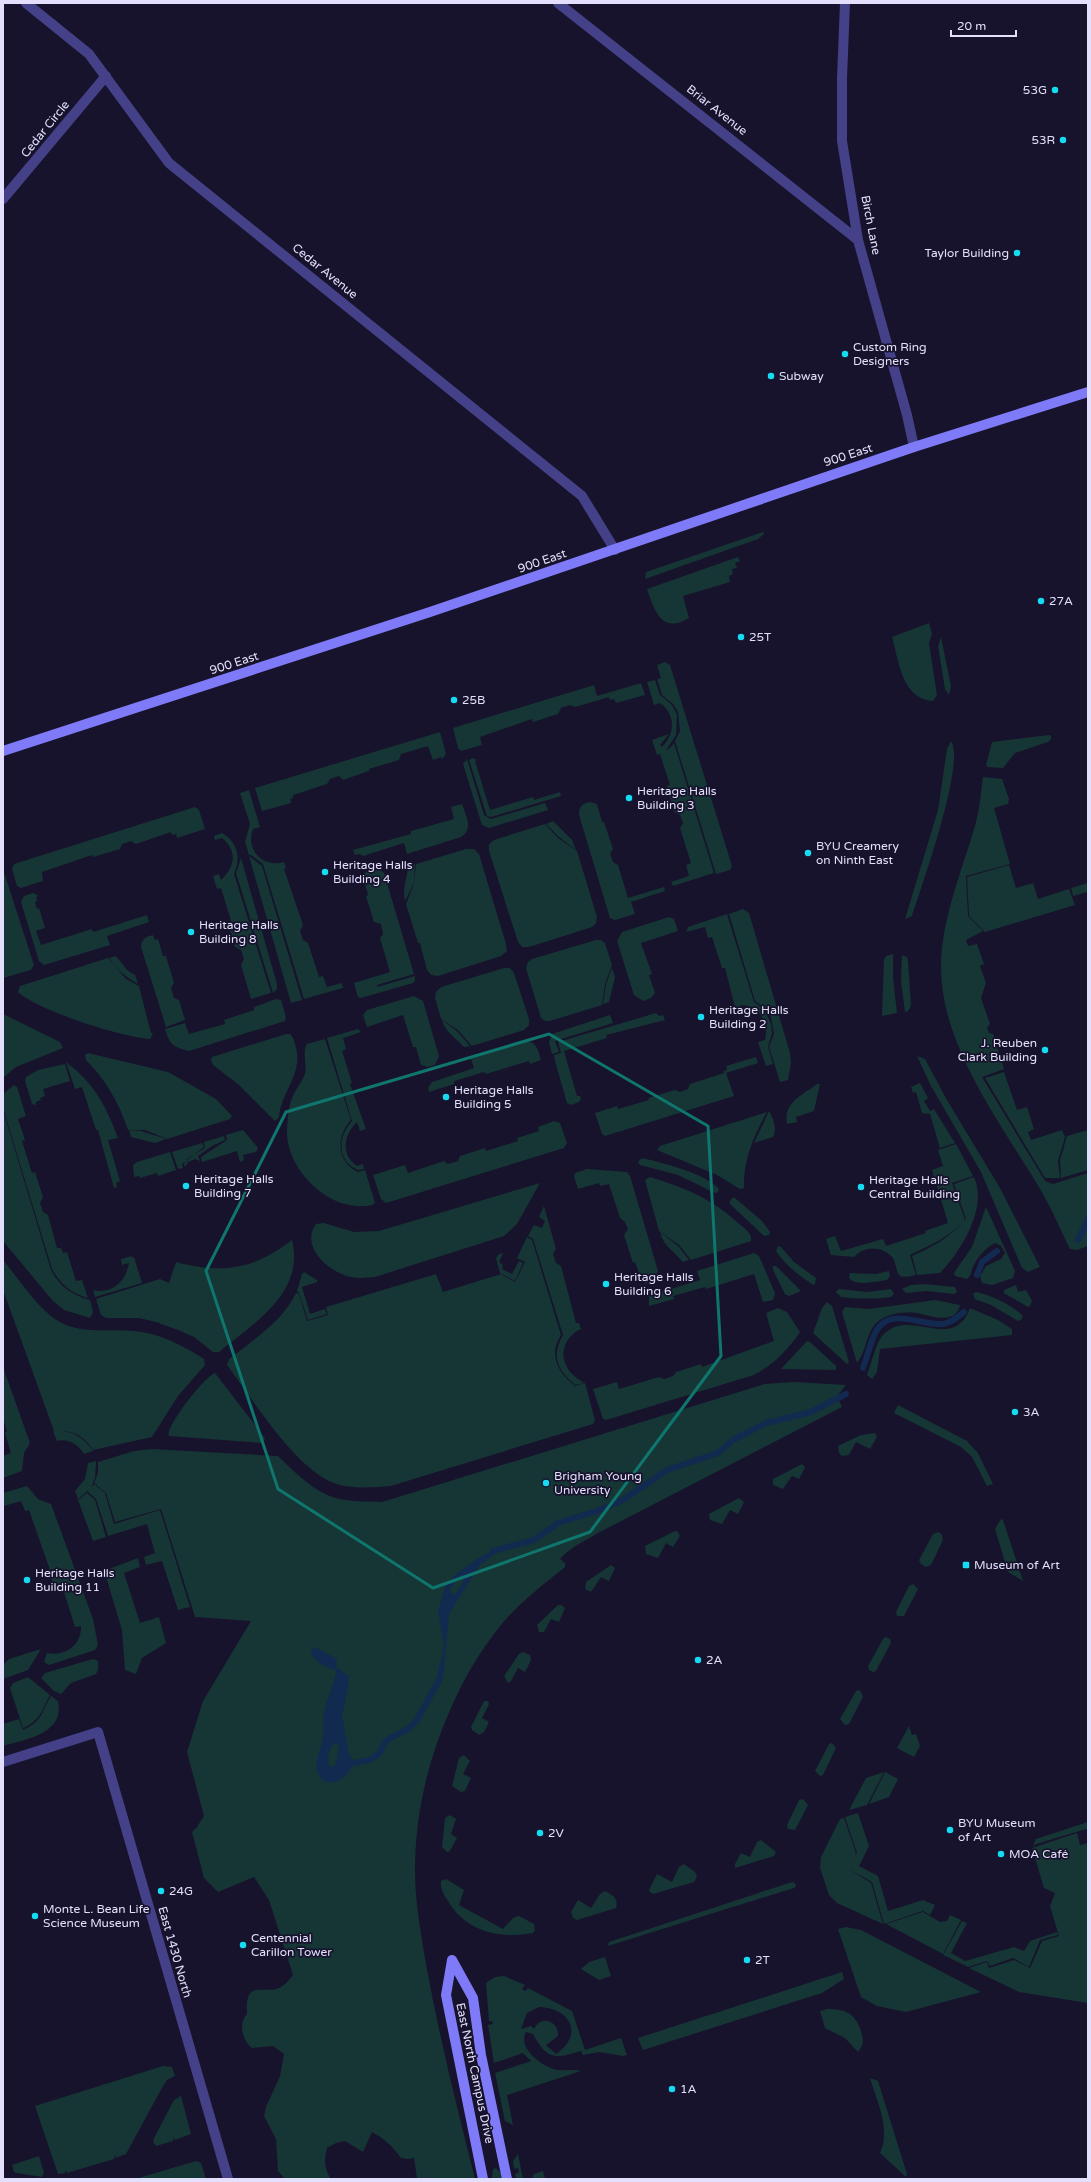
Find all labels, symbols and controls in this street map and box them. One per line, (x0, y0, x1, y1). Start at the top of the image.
scale bar (951, 12, 1016, 38)
text: 20 m (957, 19, 986, 33)
street label: Briar Avenue (684, 82, 750, 138)
place label: 53G (1023, 83, 1047, 97)
marker: 53G (1050, 85, 1060, 95)
street label: Cedar Circle (18, 98, 72, 160)
place label: 53R (1031, 133, 1055, 147)
marker: 53R (1058, 135, 1068, 145)
street label: Birch Lane (858, 194, 884, 256)
street label: Cedar Avenue (290, 240, 361, 302)
place label: Taylor Building (925, 246, 1009, 260)
marker: Taylor Building (1012, 248, 1022, 258)
place label: Custom Ring Designers (853, 340, 927, 368)
marker: Custom Ring Designers (840, 349, 850, 359)
place label: Subway (779, 369, 824, 383)
marker: Subway (766, 371, 776, 381)
street label: 900 East (822, 440, 874, 469)
street label: 900 East (516, 546, 568, 576)
place label: 27A (1049, 594, 1073, 608)
marker: 27A (1036, 596, 1046, 606)
place label: 25T (749, 630, 772, 644)
marker: 25T (736, 632, 746, 642)
street label: 900 East (208, 648, 260, 677)
place label: 25B (462, 693, 485, 707)
marker: 25B (449, 695, 459, 705)
place label: Heritage Halls Building 3 (637, 784, 717, 812)
marker: Heritage Halls Building 3 (624, 793, 634, 803)
place label: BYU Creamery on Ninth East (816, 839, 899, 867)
marker: BYU Creamery on Ninth East (803, 848, 813, 858)
place label: Heritage Halls Building 4 (333, 858, 413, 886)
marker: Heritage Halls Building 4 (320, 867, 330, 877)
place label: Heritage Halls Building 8 (199, 918, 279, 946)
marker: Heritage Halls Building 8 (186, 927, 196, 937)
place label: Heritage Halls Building 2 (709, 1003, 789, 1031)
marker: Heritage Halls Building 2 (696, 1012, 706, 1022)
place label: J. Reuben Clark Building (958, 1036, 1037, 1064)
marker: J. Reuben Clark Building (1040, 1045, 1050, 1055)
place label: Heritage Halls Building 5 (454, 1083, 534, 1111)
marker: Heritage Halls Building 5 (441, 1092, 451, 1102)
place label: Heritage Halls Building 7 (194, 1172, 274, 1200)
place label: Heritage Halls Central Building (869, 1173, 960, 1201)
marker: Heritage Halls Building 7 (181, 1181, 191, 1191)
marker: Heritage Halls Central Building (856, 1182, 866, 1192)
place label: Heritage Halls Building 6 (614, 1270, 694, 1298)
marker: Heritage Halls Building 6 (601, 1279, 611, 1289)
place label: 3A (1023, 1405, 1040, 1419)
marker: 3A (1010, 1407, 1020, 1417)
place label: Brigham Young University (554, 1469, 642, 1497)
marker: Brigham Young University (541, 1478, 551, 1488)
place label: Museum of Art (974, 1558, 1060, 1572)
marker: Museum of Art (961, 1560, 971, 1570)
place label: Heritage Halls Building 11 (35, 1566, 115, 1594)
marker: Heritage Halls Building 11 (22, 1575, 32, 1585)
place label: 2A (706, 1653, 723, 1667)
marker: 2A (693, 1655, 703, 1665)
place label: BYU Museum of Art (958, 1816, 1035, 1844)
marker: BYU Museum of Art (945, 1825, 955, 1835)
place label: 2V (548, 1826, 565, 1840)
marker: 2V (535, 1828, 545, 1838)
place label: MOA Café (1009, 1847, 1068, 1861)
marker: MOA Café (996, 1849, 1006, 1859)
place label: 24G (169, 1884, 193, 1898)
marker: 24G (156, 1886, 166, 1896)
place label: Monte L. Bean Life Science Museum (43, 1902, 150, 1930)
street label: East 1430 North (155, 1905, 195, 1999)
marker: Monte L. Bean Life Science Museum (30, 1911, 40, 1921)
place label: Centennial Carillon Tower (251, 1931, 332, 1959)
marker: Centennial Carillon Tower (238, 1940, 248, 1950)
place label: 2T (755, 1953, 771, 1967)
marker: 2T (742, 1955, 752, 1965)
street label: East North Campus Drive (453, 2001, 497, 2145)
place label: 1A (680, 2082, 697, 2096)
marker: 1A (667, 2084, 677, 2094)

